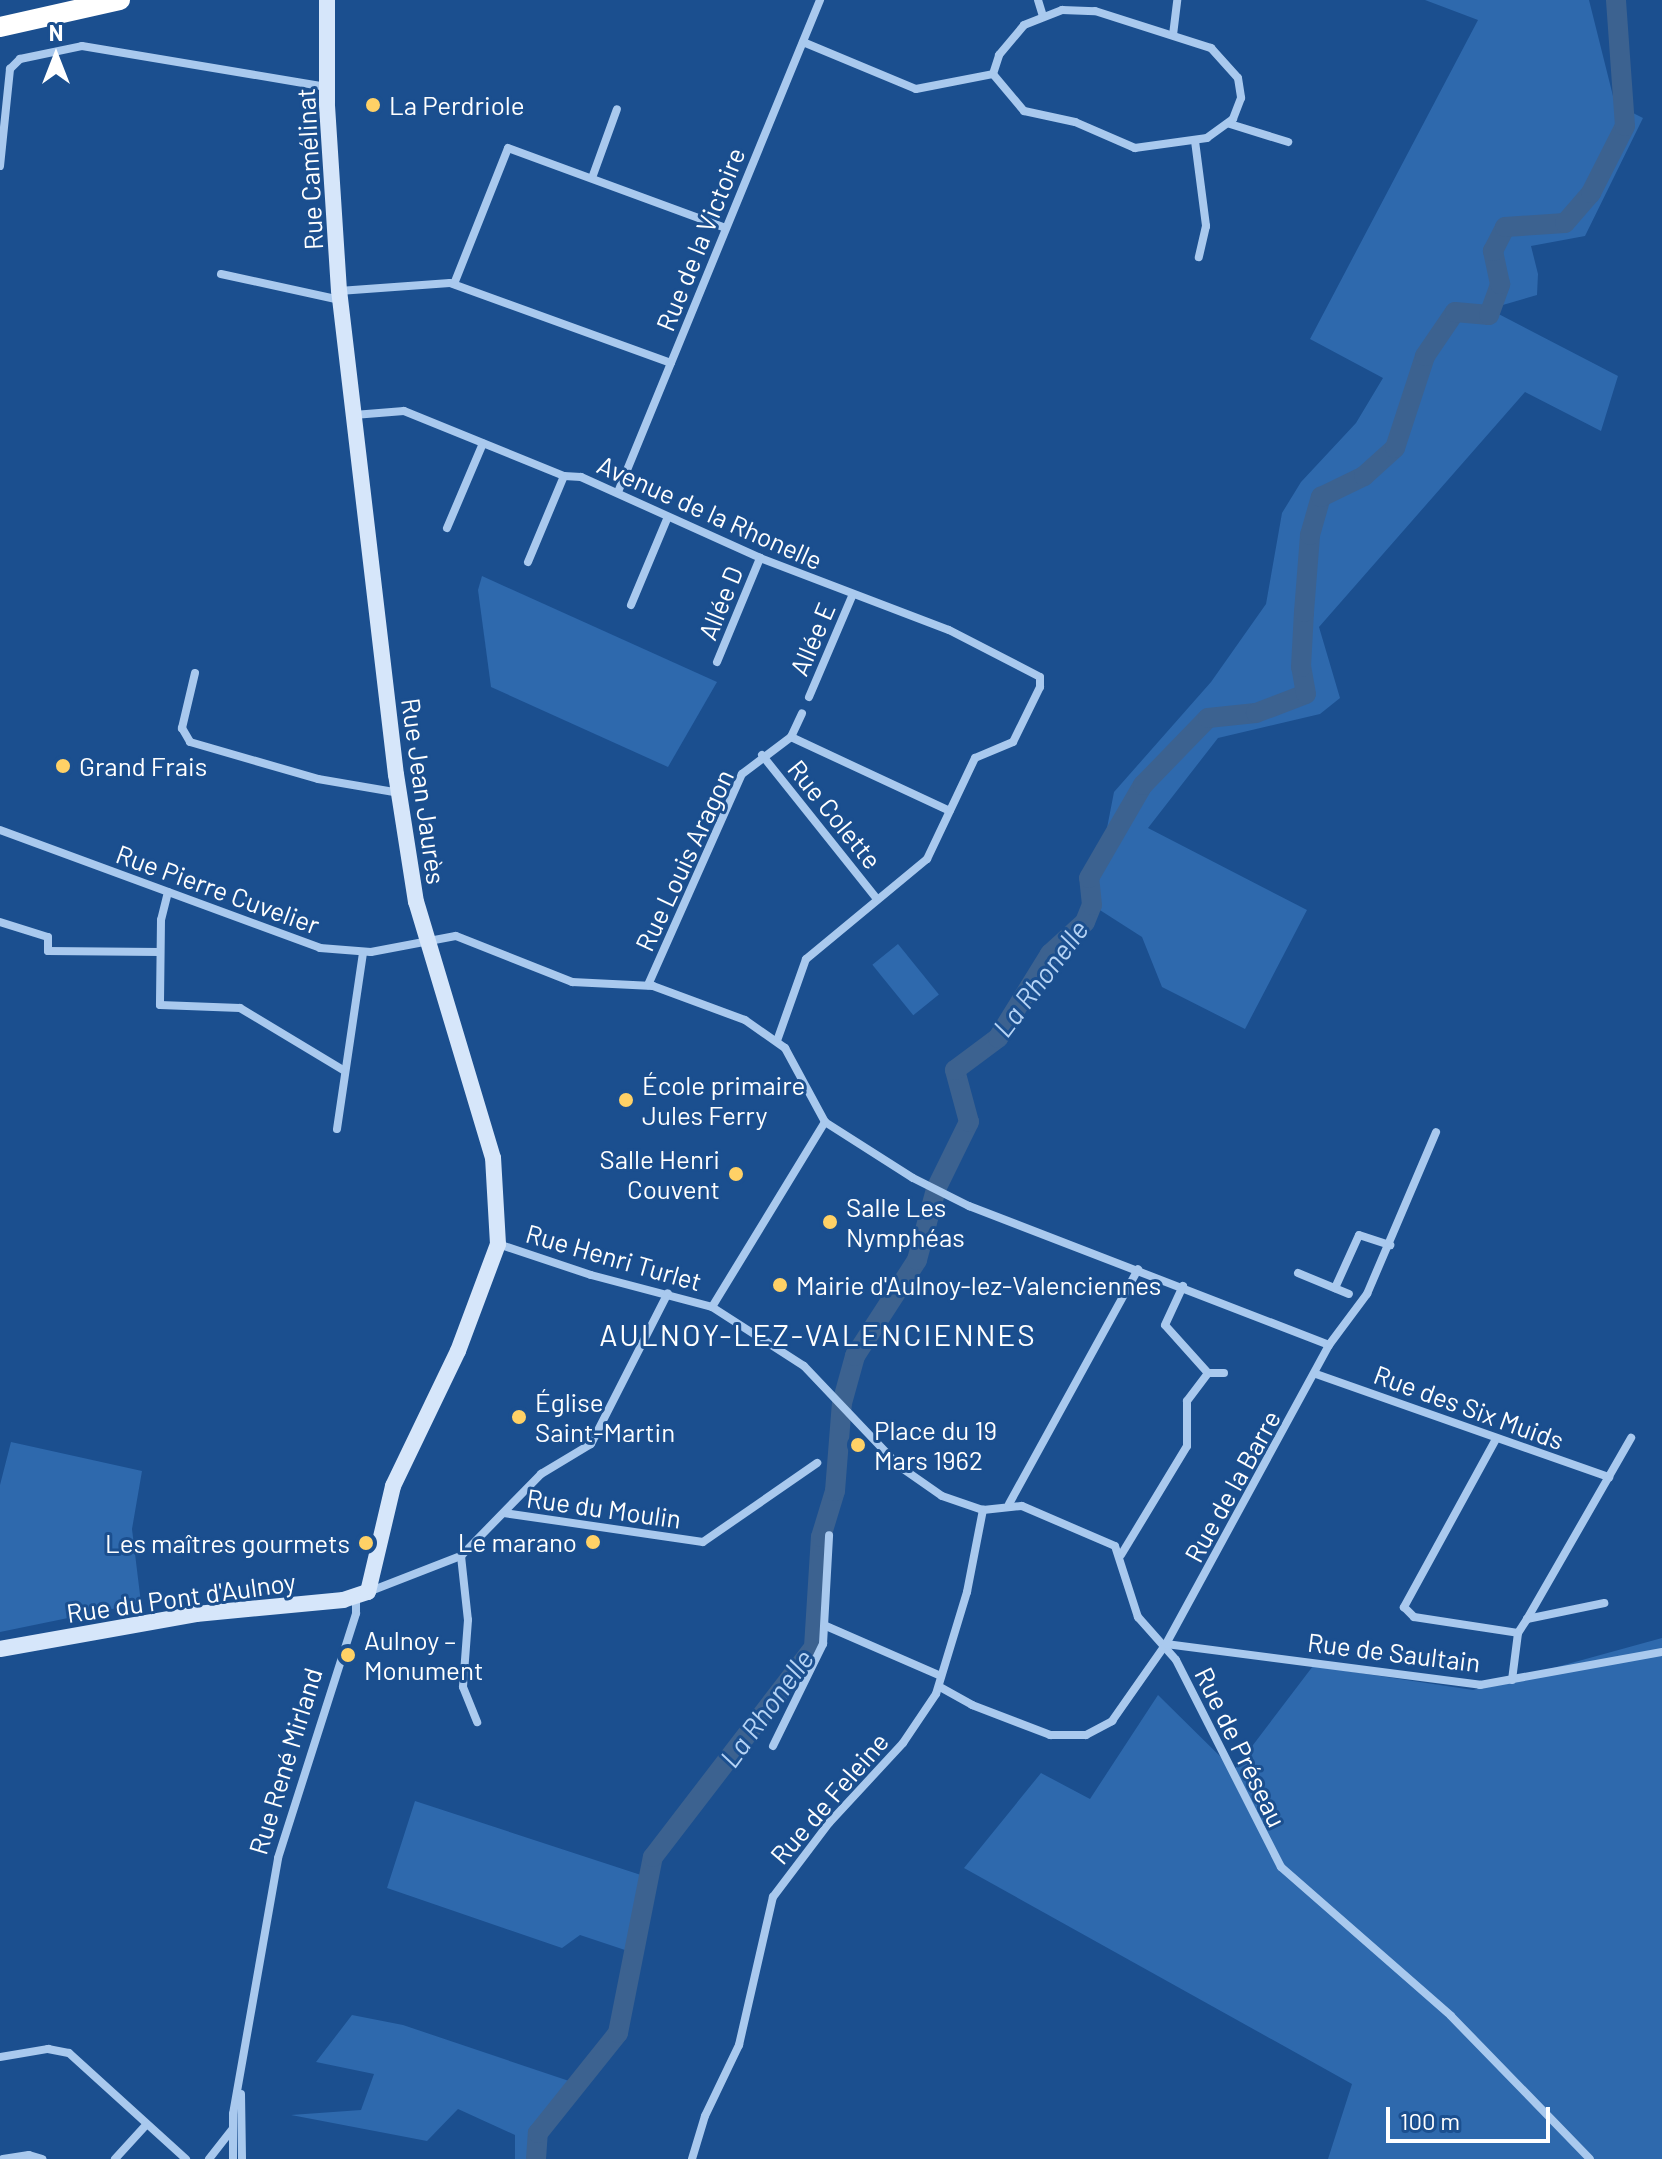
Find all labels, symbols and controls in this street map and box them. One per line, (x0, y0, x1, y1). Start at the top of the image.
north arrow (16, 16, 96, 96)
text: N (49, 19, 63, 45)
street label: Rue Camélinat (289, 87, 329, 251)
place label: La Perdriole (389, 89, 525, 121)
marker: La Perdriole (364, 96, 382, 114)
street label: Rue de la Victoire (649, 143, 751, 335)
street label: Avenue de la Rhonelle (593, 448, 827, 576)
street label: Allée D (691, 562, 749, 644)
street label: Allée E (783, 598, 841, 680)
street label: Rue Jean Jaurès (395, 696, 453, 886)
place label: Grand Frais (79, 750, 207, 782)
street label: Rue Colette (782, 753, 888, 875)
marker: Grand Frais (54, 757, 72, 775)
street label: Rue Louis Aragon (628, 764, 740, 956)
street label: Rue Pierre Cuvelier (112, 838, 324, 940)
water label: La Rhonelle (985, 913, 1095, 1043)
place label: École primaire Jules Ferry (642, 1069, 805, 1130)
marker: École primaire Jules Ferry (617, 1091, 635, 1109)
place label: Salle Henri Couvent (600, 1143, 720, 1204)
marker: Salle Henri Couvent (727, 1165, 745, 1183)
place label: Salle Les Nymphéas (846, 1191, 965, 1252)
marker: Salle Les Nymphéas (821, 1213, 839, 1231)
street label: Rue Henri Turlet (523, 1217, 705, 1297)
place label: Mairie d'Aulnoy-lez-Valenciennes (796, 1269, 1161, 1301)
marker: Mairie d'Aulnoy-lez-Valenciennes (771, 1276, 789, 1294)
district label: AULNOY-LEZ-VALENCIENNES (599, 1316, 1037, 1352)
street label: Rue des Six Muids (1370, 1358, 1568, 1456)
place label: Église Saint-Martin (535, 1386, 675, 1448)
street label: Rue de la Barre (1177, 1405, 1287, 1567)
marker: Église Saint-Martin (510, 1408, 528, 1426)
place label: Place du 19 Mars 1962 (874, 1414, 997, 1476)
marker: Place du 19 Mars 1962 (849, 1436, 867, 1454)
street label: Rue du Moulin (525, 1482, 683, 1534)
place label: Le marano (458, 1526, 577, 1558)
place label: Les maîtres gourmets (105, 1527, 350, 1559)
marker: Le marano (584, 1533, 602, 1551)
marker: Les maîtres gourmets (357, 1534, 375, 1552)
street label: Rue du Pont d'Aulnoy (64, 1565, 298, 1629)
place label: Aulnoy – Monument (364, 1624, 483, 1686)
street label: Rue de Saultain (1306, 1626, 1482, 1678)
water label: La Rhonelle (712, 1643, 820, 1773)
marker: Aulnoy – Monument (339, 1646, 357, 1664)
street label: Rue de Préseau (1189, 1662, 1293, 1832)
street label: Rue René Mirland (242, 1664, 328, 1858)
street label: Rue de Feleine (763, 1726, 895, 1870)
scale bar (1390, 2091, 1554, 2141)
text: 100 m (1400, 2106, 1460, 2135)

